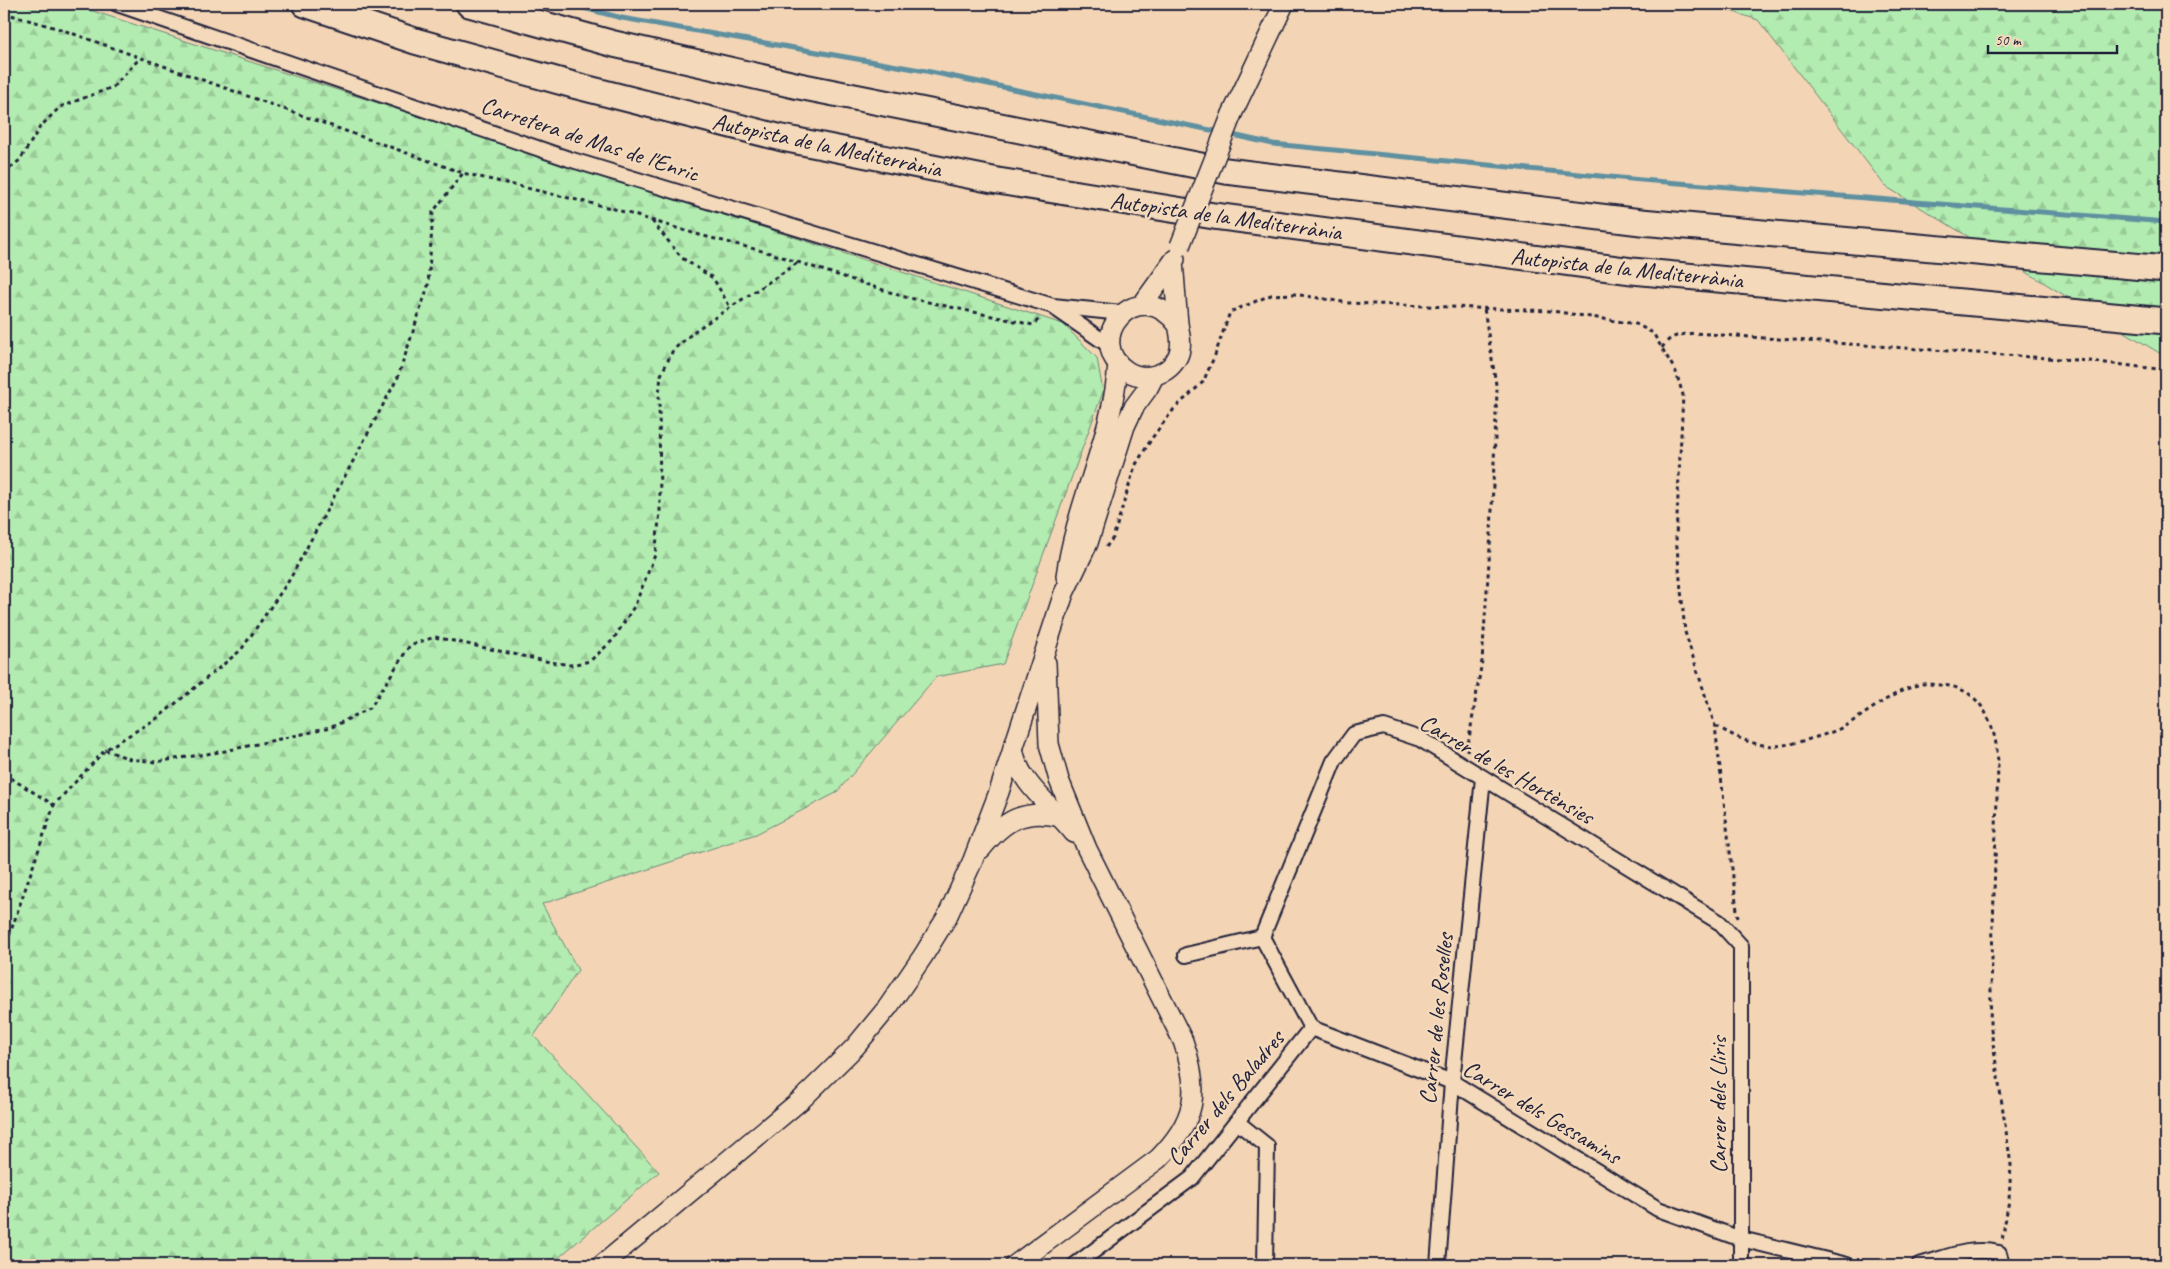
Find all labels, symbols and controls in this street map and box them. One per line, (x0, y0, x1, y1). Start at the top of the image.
scale bar (1988, 22, 2116, 54)
text: 50 m (1995, 31, 2022, 50)
street label: Carretera de Mas de l'Enric (477, 90, 704, 189)
street label: Autopista de la Mediterrània (710, 106, 946, 184)
street label: Autopista de la Mediterrània (1108, 185, 1345, 247)
street label: Autopista de la Mediterrània (1509, 241, 1746, 295)
street label: Carrer de les Hortènsies (1415, 707, 1601, 832)
street label: Carrer de les Roselles (1412, 929, 1460, 1106)
street label: Carrer dels Baladres (1160, 1022, 1292, 1172)
street label: Carrer dels Lliris (1703, 1035, 1733, 1173)
street label: Carrer dels Gessamins (1458, 1053, 1628, 1172)

